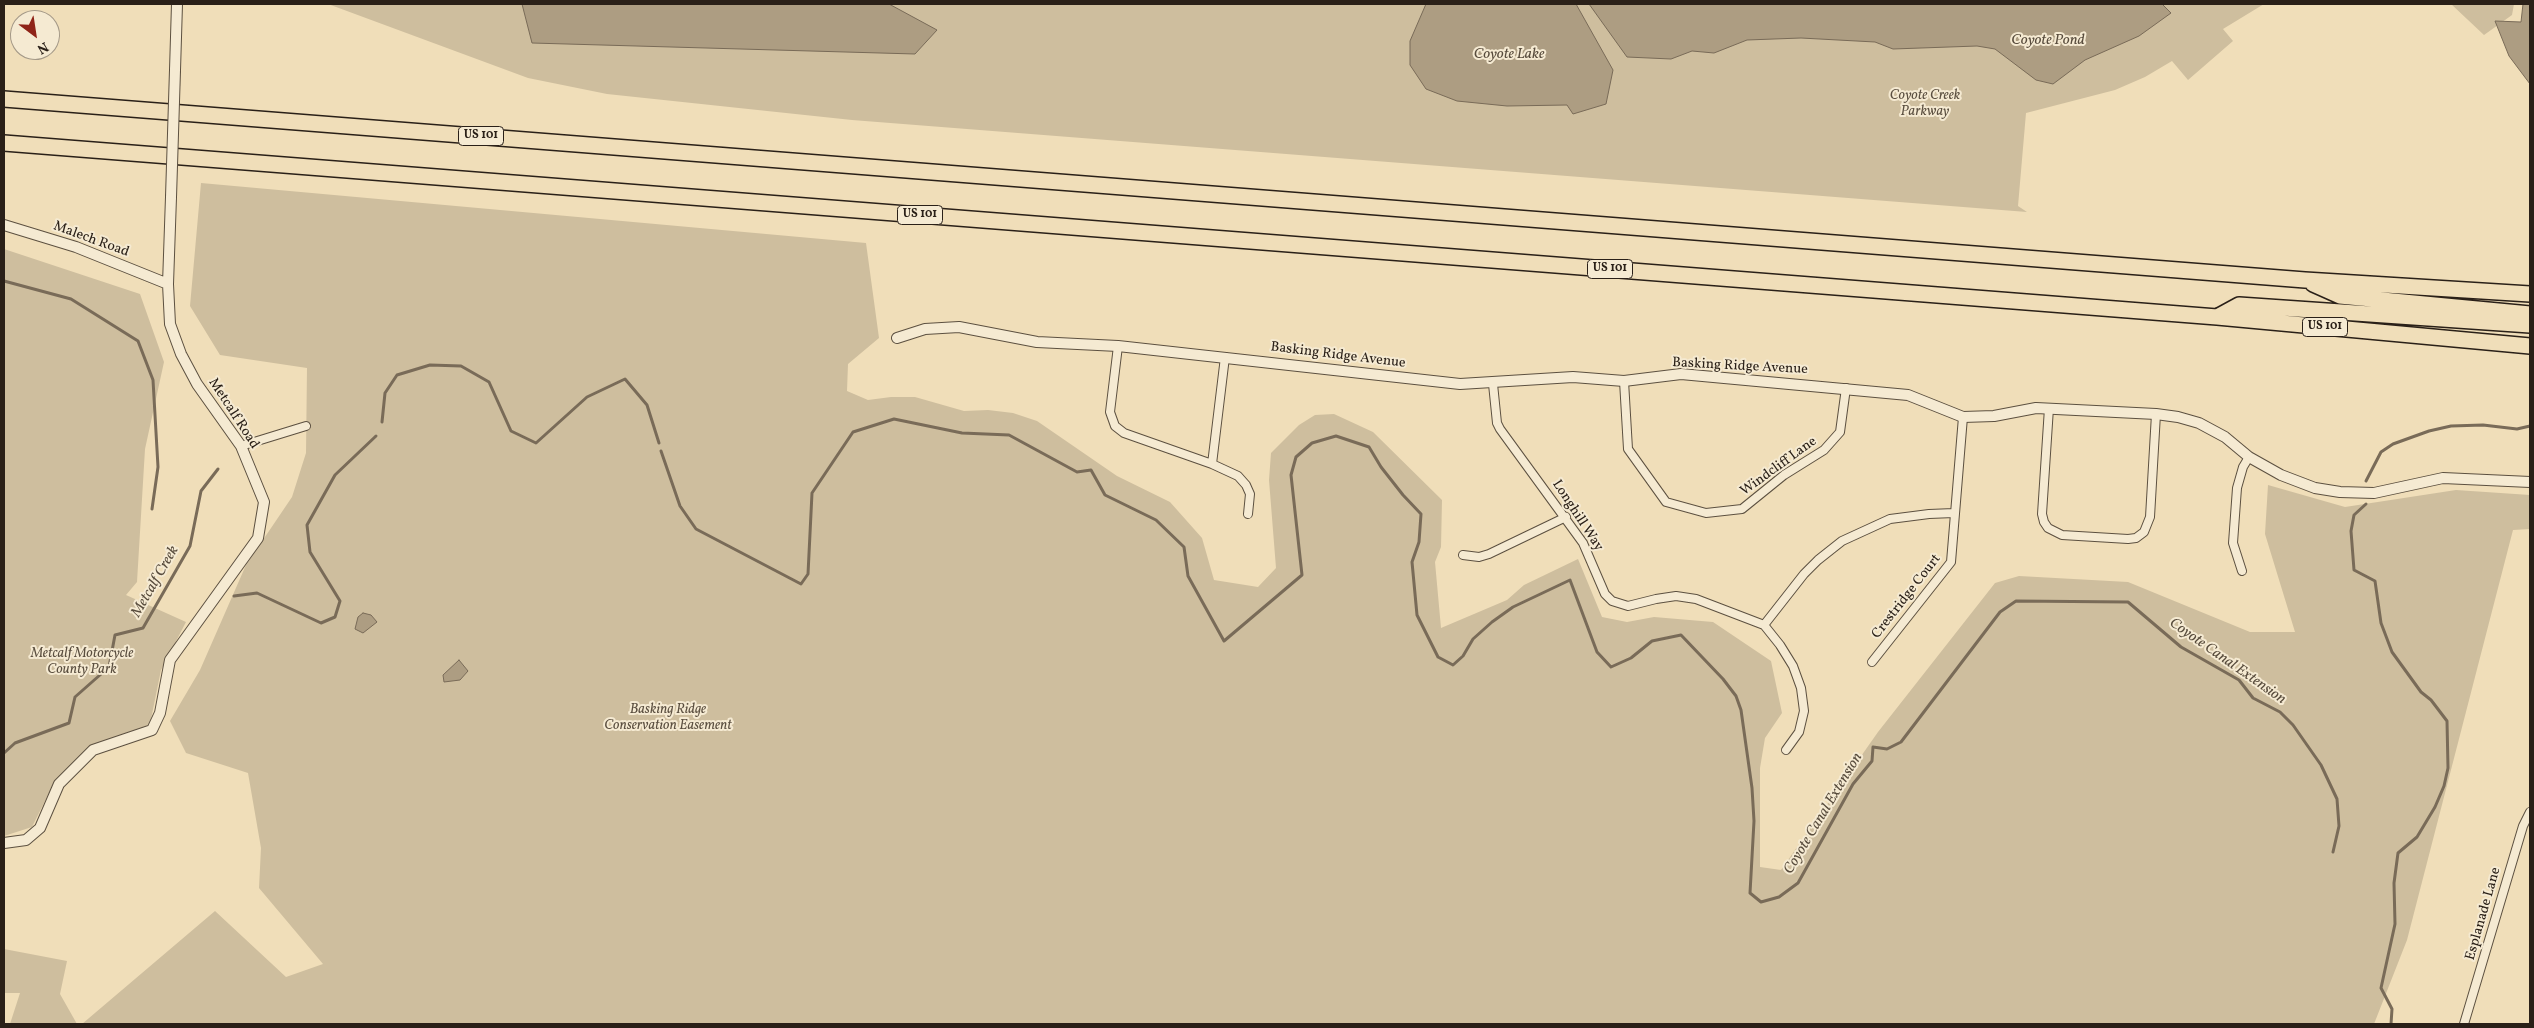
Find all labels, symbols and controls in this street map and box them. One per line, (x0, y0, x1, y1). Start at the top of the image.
north arrow (10, 10, 60, 60)
water label: Coyote Pond (2011, 32, 2085, 50)
text: N (33, 37, 52, 58)
water label: Coyote Lake (1474, 46, 1544, 64)
park label: Coyote Creek Parkway (1890, 88, 1960, 120)
road number: US 101 (458, 126, 504, 146)
road number: US 101 (898, 206, 942, 224)
street label: Malech Road (51, 219, 131, 261)
road number: US 101 (1588, 260, 1632, 278)
road number: US 101 (2302, 318, 2348, 337)
street label: Basking Ridge Avenue (1270, 339, 1406, 373)
street label: Basking Ridge Avenue (1672, 355, 1808, 379)
street label: Metcalf Road (204, 376, 262, 452)
street label: Windcliff Lane (1738, 434, 1820, 500)
street label: Longhill Way (1548, 477, 1606, 555)
water label: Metcalf Creek (128, 543, 184, 621)
street label: Crestridge Court (1869, 551, 1945, 643)
water label: Coyote Canal Extension (2165, 615, 2289, 709)
park label: Metcalf Motorcycle County Park (31, 646, 133, 679)
park label: Basking Ridge Conservation Easement (604, 702, 732, 734)
water label: Coyote Canal Extension (1781, 750, 1867, 878)
street label: Esplanade Lane (2463, 866, 2505, 962)

